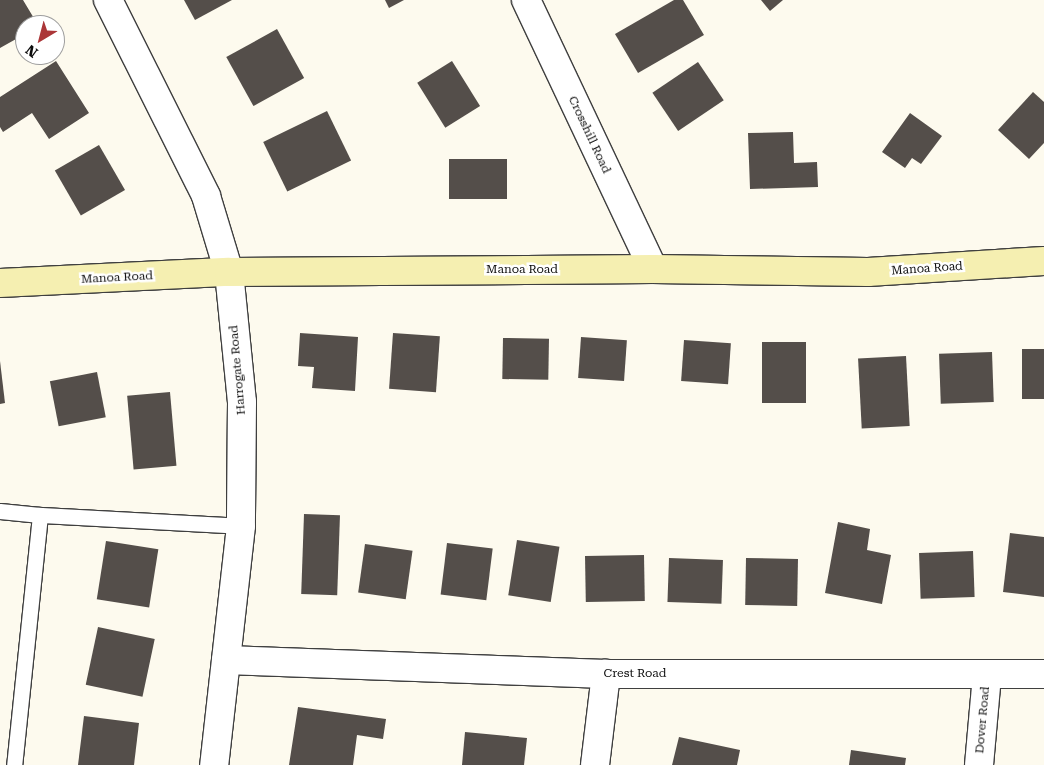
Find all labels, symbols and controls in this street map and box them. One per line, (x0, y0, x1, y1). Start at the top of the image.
north arrow (15, 15, 65, 65)
text: N (22, 42, 41, 61)
street label: Crosshill Road (565, 94, 613, 176)
street label: Manoa Road (891, 259, 963, 279)
street label: Manoa Road (486, 263, 558, 277)
street label: Manoa Road (81, 269, 153, 287)
street label: Harrogate Road (227, 325, 249, 415)
street label: Crest Road (604, 667, 666, 681)
street label: Dover Road (973, 686, 993, 754)

